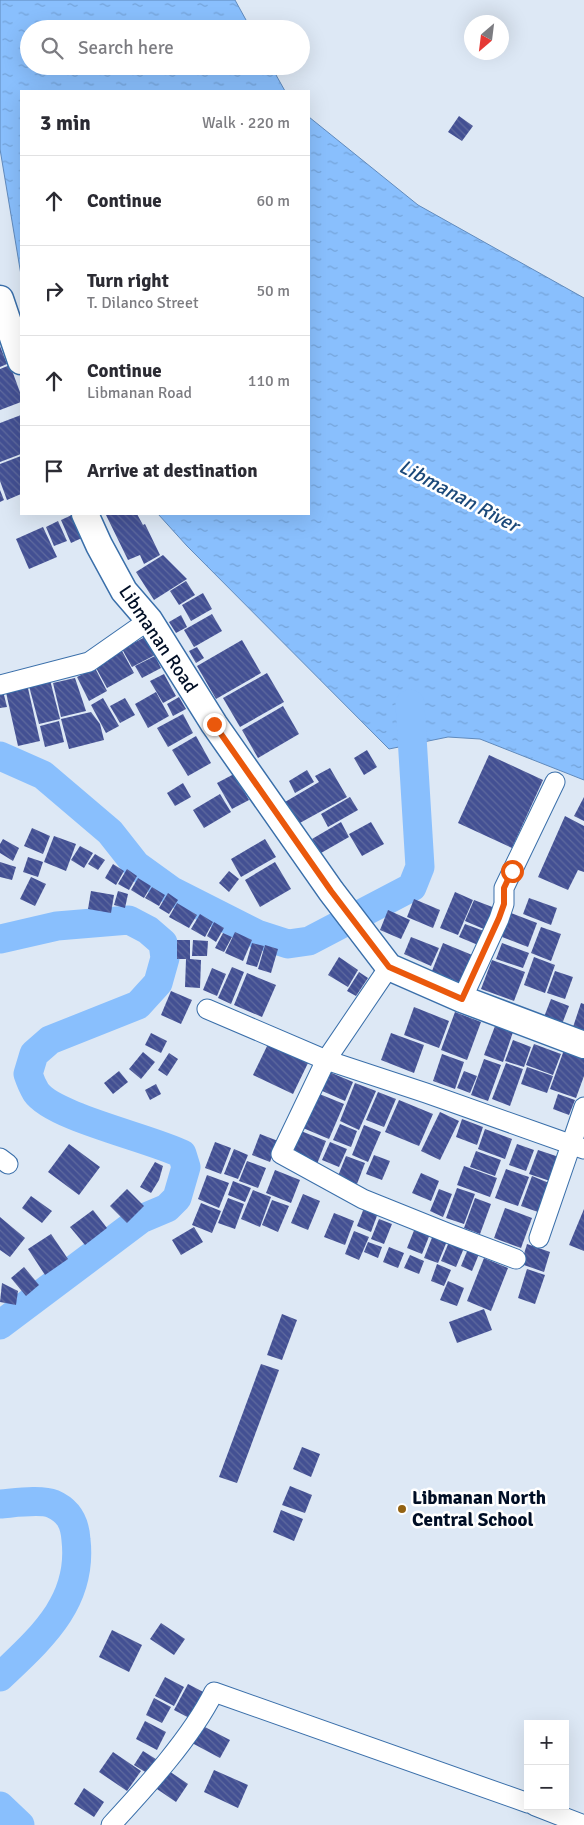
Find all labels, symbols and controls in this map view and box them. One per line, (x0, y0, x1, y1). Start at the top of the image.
north arrow (464, 15, 509, 60)
search box (20, 20, 310, 75)
icon: search (38, 34, 66, 62)
text: Search here (78, 36, 174, 60)
text: 3 min (40, 110, 91, 136)
text: Walk · 220 m (202, 113, 290, 133)
icon: ahead (40, 187, 68, 215)
text: Continue (87, 189, 162, 213)
text: 60 m (256, 191, 290, 211)
text: Turn right (87, 269, 169, 293)
icon: right (40, 277, 68, 305)
text: 50 m (256, 281, 290, 301)
text: T. Dilanco Street (87, 293, 199, 313)
text: Continue (87, 359, 162, 383)
icon: ahead (40, 367, 68, 395)
text: 110 m (248, 371, 290, 391)
text: Libmanan Road (87, 383, 192, 403)
water label: Libmanan River (395, 454, 525, 539)
icon: arrive (40, 457, 68, 485)
text: Arrive at destination (87, 459, 258, 483)
street label: Libmanan Road (113, 581, 203, 697)
route end (203, 713, 226, 736)
route start (501, 860, 524, 883)
place label: Libmanan North Central School (412, 1486, 546, 1532)
marker: Libmanan North Central School (396, 1503, 408, 1515)
map controls (524, 1720, 569, 1810)
button: + (524, 1720, 569, 1765)
button: − (524, 1765, 569, 1810)

